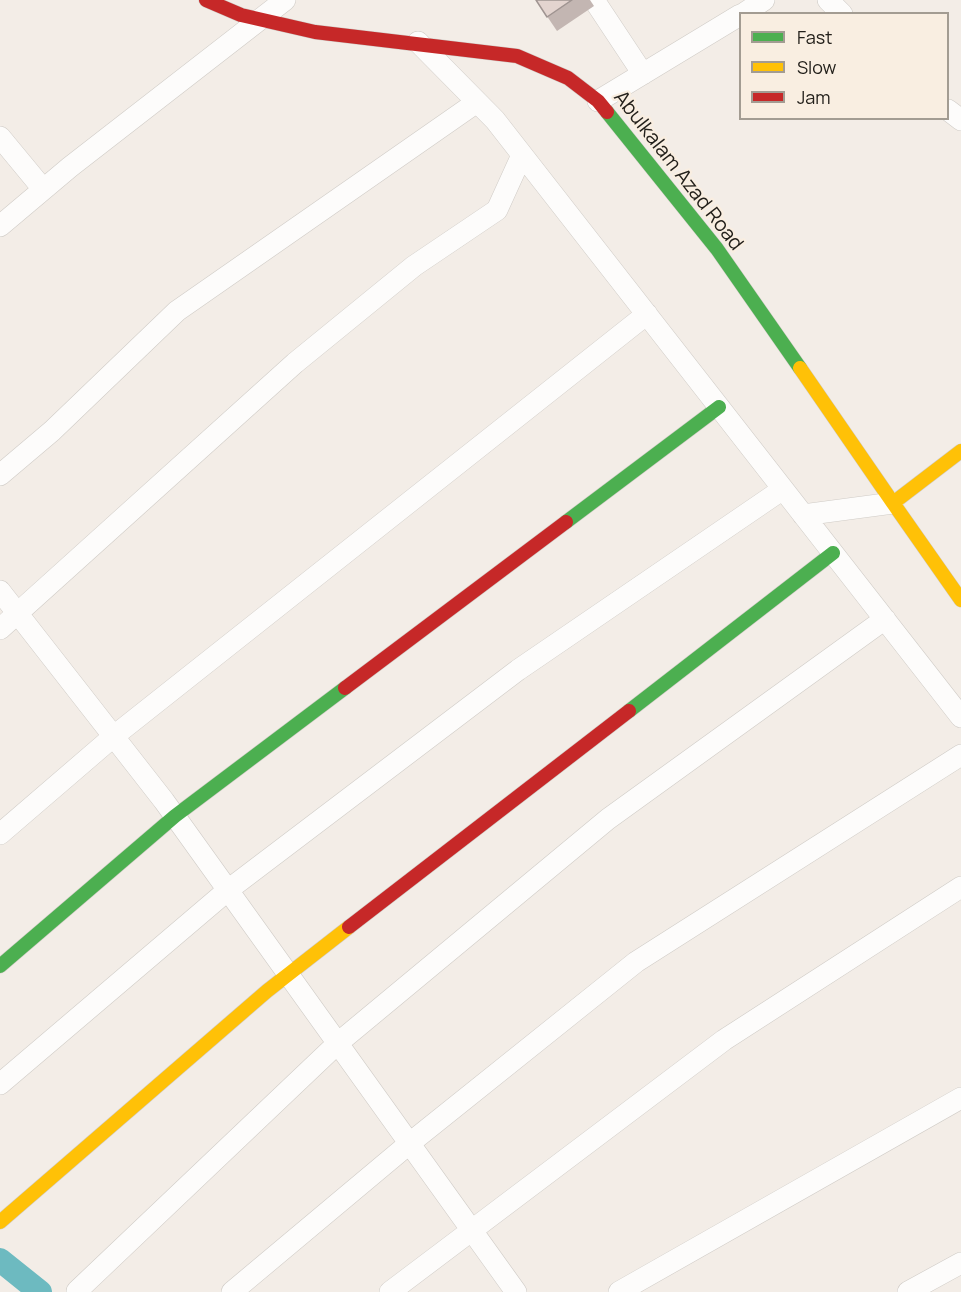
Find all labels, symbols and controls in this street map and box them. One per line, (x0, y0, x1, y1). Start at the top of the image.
legend (739, 12, 949, 120)
text: Fast (797, 25, 832, 49)
text: Slow (797, 55, 836, 79)
text: Jam (797, 85, 831, 109)
street label: Abulkalam Azad Road (608, 86, 748, 256)

